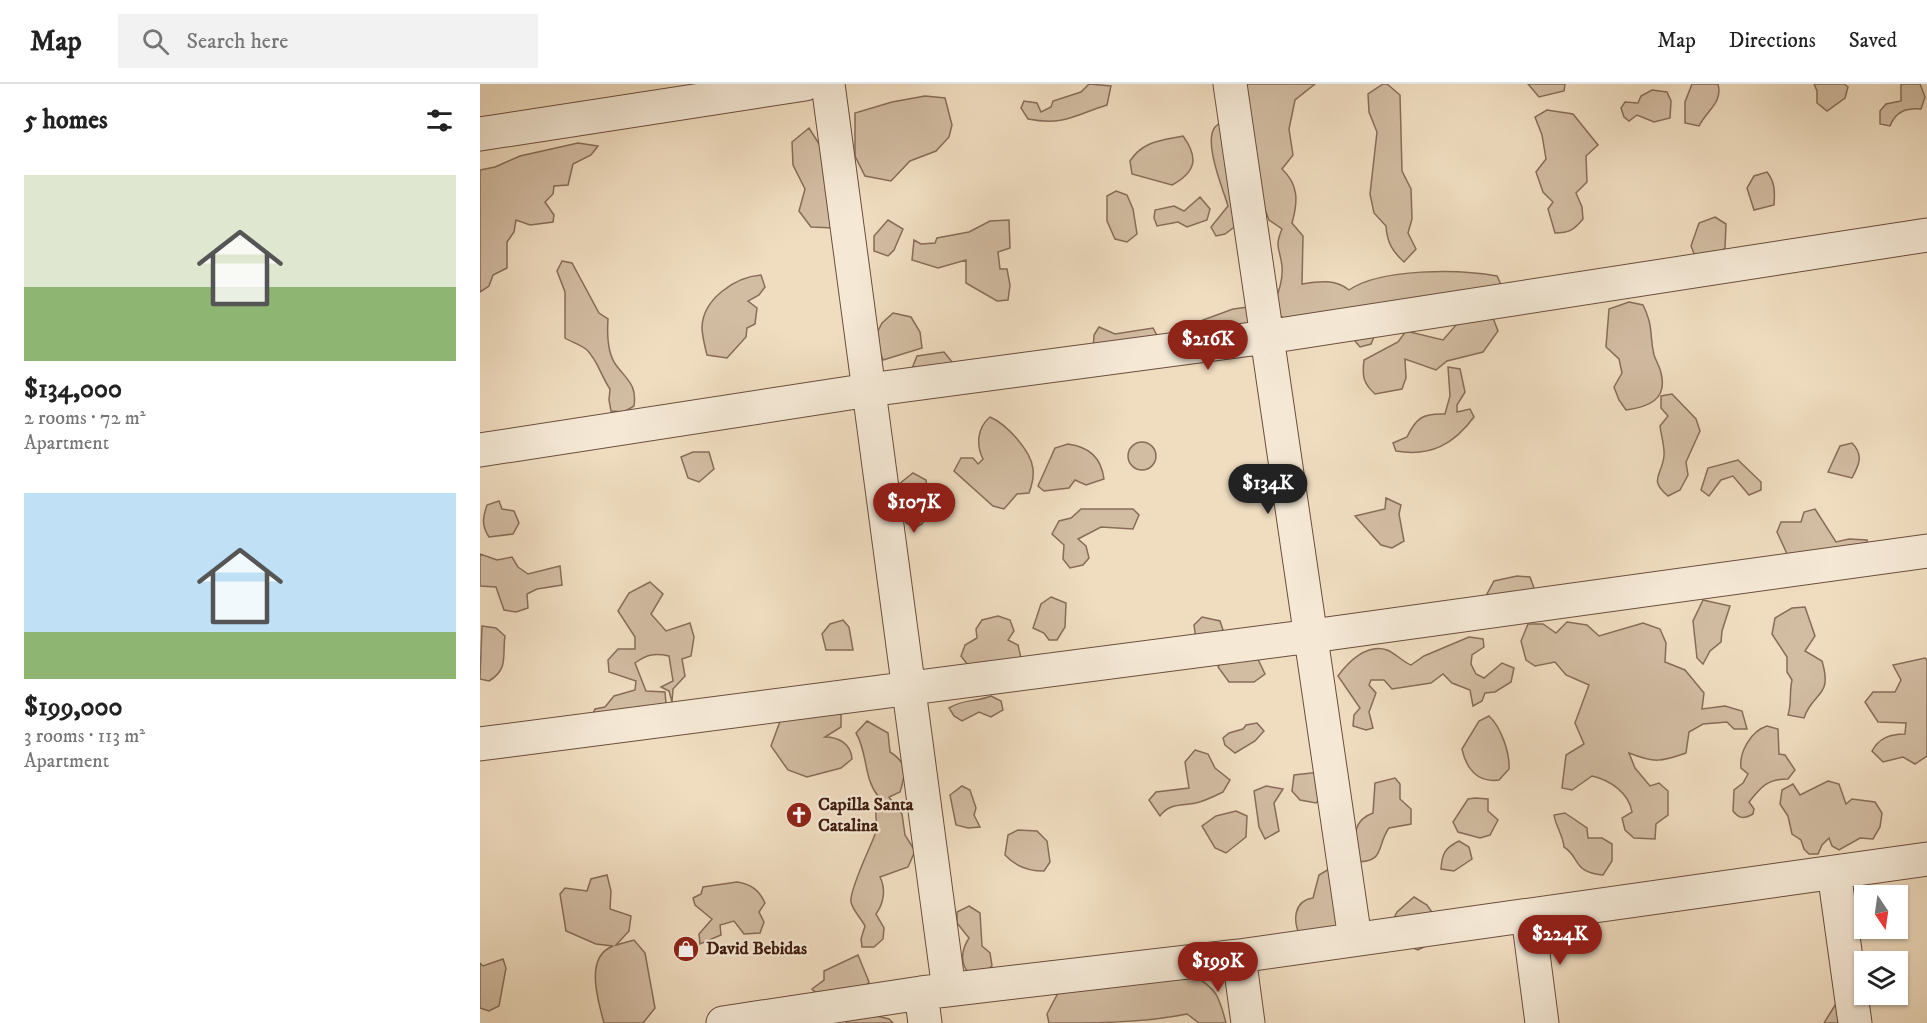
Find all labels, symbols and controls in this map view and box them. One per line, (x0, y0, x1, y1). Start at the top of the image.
search box (118, 14, 538, 68)
text: Map (30, 24, 82, 59)
icon: search (139, 25, 172, 58)
text: Search here (187, 28, 288, 55)
text: Map (1657, 28, 1696, 54)
text: Directions (1729, 28, 1816, 54)
text: Saved (1849, 28, 1897, 54)
text: 5 homes (24, 104, 108, 137)
icon: filters (423, 104, 456, 137)
icon: home (186, 214, 294, 322)
pin: $216K (1166, 320, 1250, 371)
text: $216K (1182, 327, 1234, 352)
text: $134,000 (24, 373, 122, 406)
text: 2 rooms · 72 m² (24, 406, 146, 431)
text: Apartment (24, 431, 109, 456)
pin: $134K (1226, 464, 1310, 515)
text: $134K (1242, 471, 1294, 496)
pin: $107K (872, 483, 956, 534)
text: $107K (887, 490, 941, 515)
icon: home (186, 532, 294, 640)
text: $199,000 (24, 691, 123, 724)
text: 3 rooms · 113 m² (24, 724, 145, 749)
text: Apartment (24, 749, 109, 774)
place label: Capilla Santa Catalina (818, 794, 914, 837)
church icon: Capilla Santa Catalina (784, 800, 814, 830)
north arrow (1854, 885, 1908, 939)
map controls (1854, 885, 1908, 1005)
pin: $224K (1518, 915, 1602, 966)
text: $224K (1532, 922, 1588, 947)
shop icon: David Bebidas (671, 934, 701, 964)
place label: David Bebidas (706, 938, 807, 960)
pin: $199K (1176, 942, 1260, 993)
text: $199K (1192, 949, 1244, 974)
button: layers (1854, 951, 1908, 1005)

